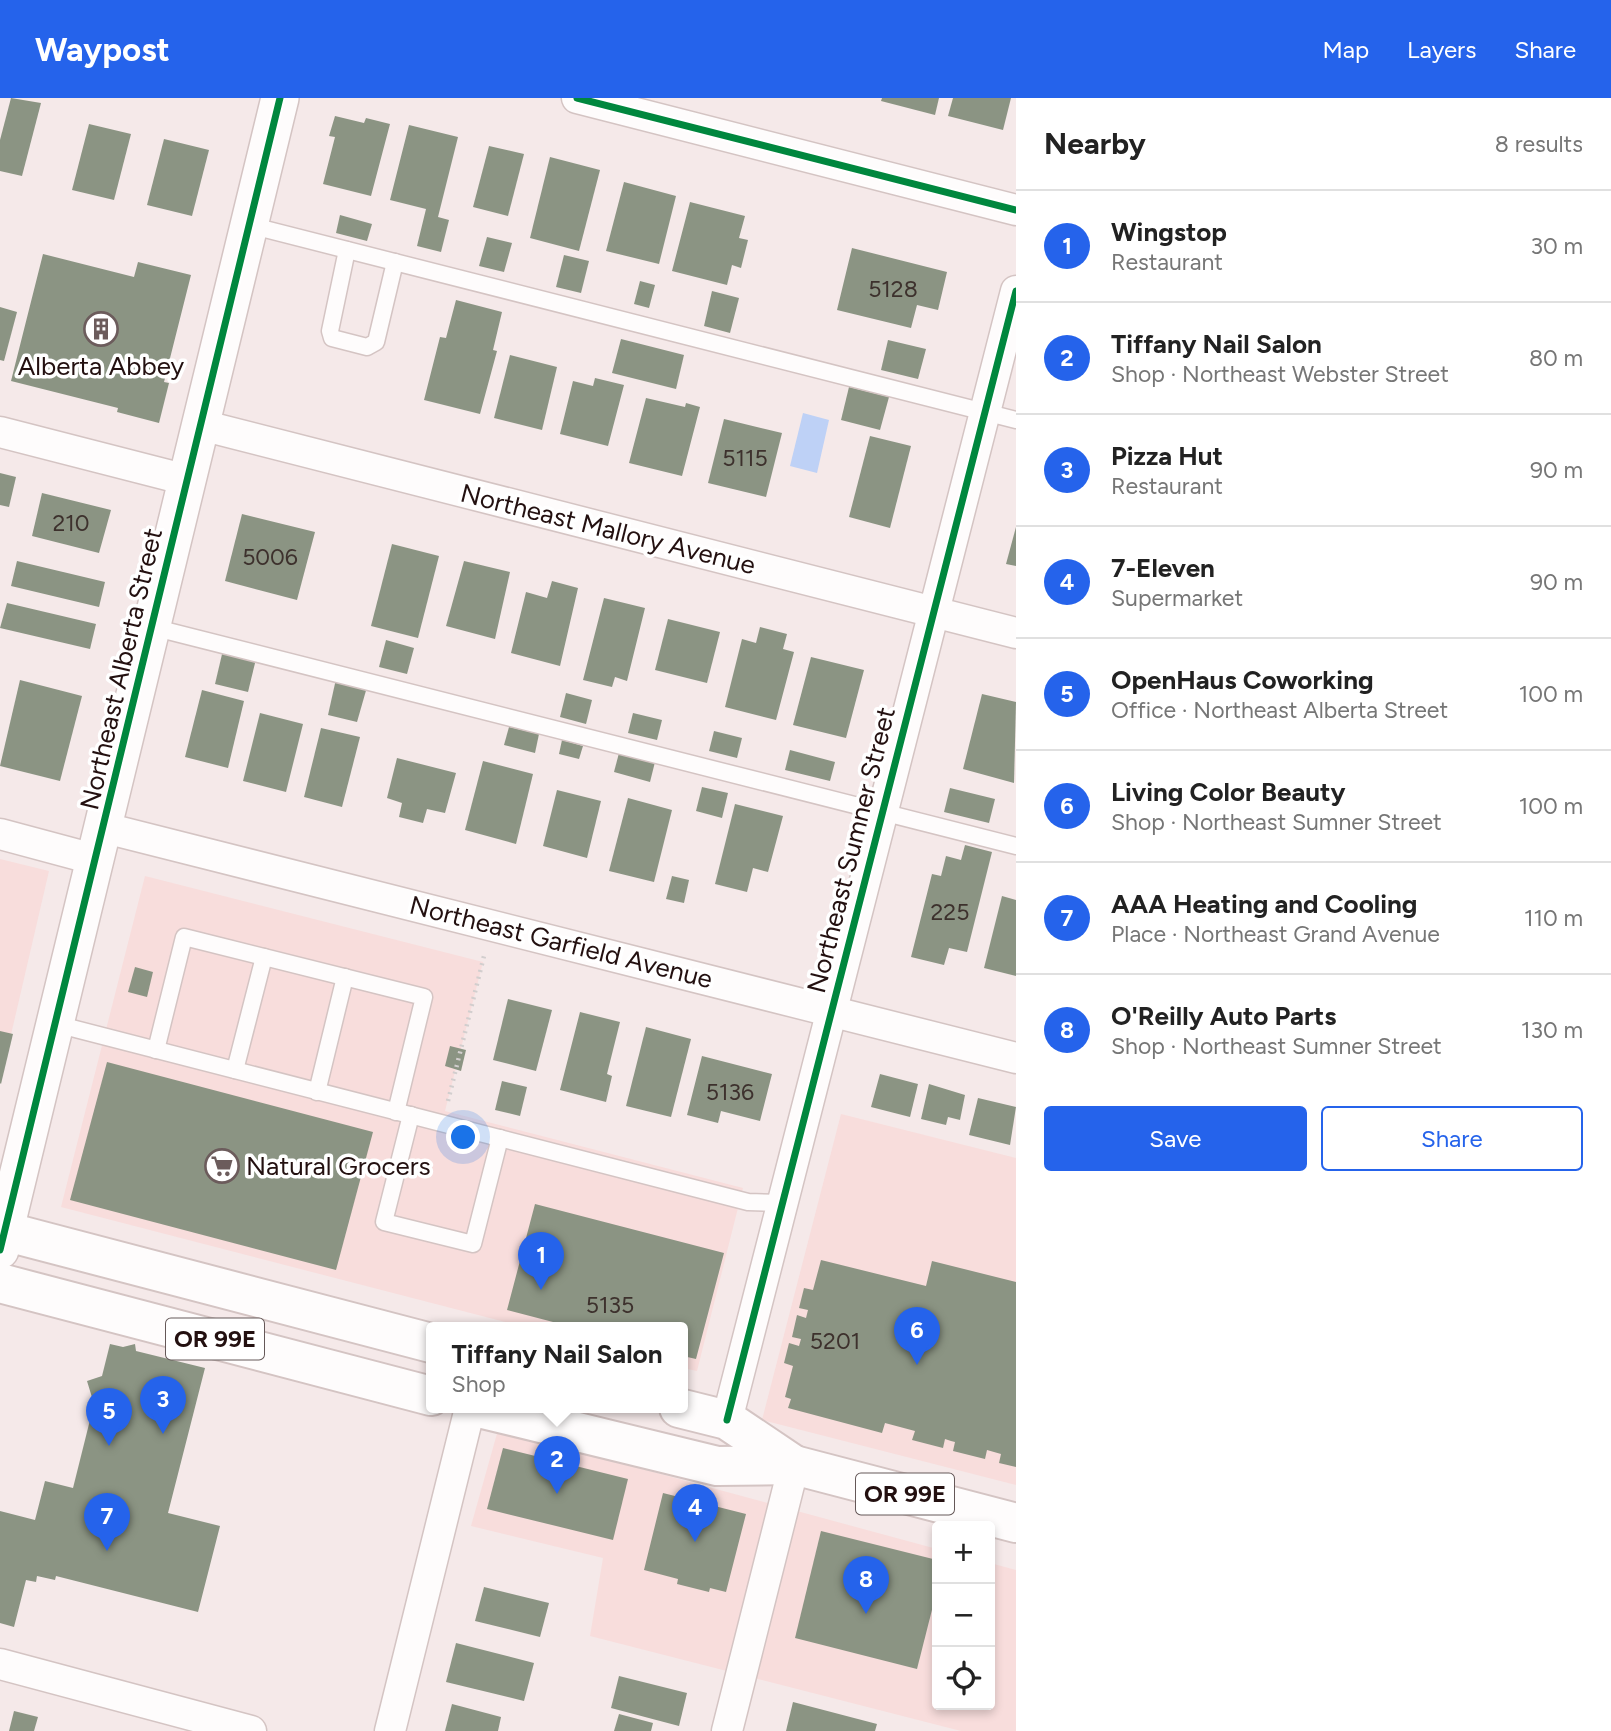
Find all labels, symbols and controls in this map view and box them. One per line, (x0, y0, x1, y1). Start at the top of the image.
text: Waypost (35, 30, 170, 69)
text: Map (1322, 35, 1369, 64)
text: Layers (1407, 35, 1476, 64)
text: Share (1514, 35, 1576, 64)
text: Nearby (1044, 125, 1146, 162)
text: 8 results (1495, 130, 1583, 158)
text: Wingstop (1111, 216, 1227, 248)
text: 1 (1062, 232, 1072, 260)
text: 30 m (1530, 232, 1583, 260)
text: Restaurant (1111, 248, 1223, 276)
house number: 5128 (868, 275, 918, 303)
building icon: Alberta Abbey (82, 310, 120, 348)
text: Tiffany Nail Salon (1111, 328, 1322, 360)
text: 2 (1060, 344, 1074, 372)
text: 80 m (1529, 344, 1583, 372)
place label: Alberta Abbey (18, 350, 185, 382)
text: Shop · Northeast Webster Street (1111, 360, 1449, 388)
text: Pizza Hut (1111, 440, 1223, 472)
house number: 5115 (722, 444, 768, 472)
text: 3 (1061, 456, 1073, 484)
text: 90 m (1530, 456, 1583, 484)
text: Restaurant (1111, 472, 1223, 500)
street label: Northeast Mallory Avenue (457, 477, 759, 581)
house number: 210 (52, 509, 90, 537)
street label: Northeast Alberta Street (73, 525, 169, 813)
house number: 5006 (242, 543, 298, 571)
text: 7-Eleven (1111, 552, 1215, 584)
text: 4 (1060, 568, 1074, 596)
text: 90 m (1530, 568, 1583, 596)
text: Supermarket (1111, 584, 1243, 612)
text: OpenHaus Coworking (1111, 664, 1374, 696)
text: 5 (1060, 680, 1074, 708)
text: 100 m (1519, 680, 1583, 708)
text: Office · Northeast Alberta Street (1111, 696, 1448, 724)
street label: Northeast Sumner Street (800, 704, 902, 996)
text: Living Color Beauty (1111, 776, 1346, 808)
text: 6 (1060, 792, 1074, 820)
text: 100 m (1519, 792, 1583, 820)
text: Shop · Northeast Sumner Street (1111, 808, 1442, 836)
text: AAA Heating and Cooling (1111, 888, 1417, 920)
street label: Northeast Garfield Avenue (406, 889, 716, 995)
house number: 225 (931, 898, 969, 926)
text: 7 (1061, 904, 1073, 932)
text: 110 m (1524, 904, 1583, 932)
text: Place · Northeast Grand Avenue (1111, 920, 1440, 948)
text: O'Reilly Auto Parts (1111, 1000, 1336, 1032)
text: 8 (1060, 1016, 1074, 1044)
text: 130 m (1521, 1016, 1583, 1044)
text: Shop · Northeast Sumner Street (1111, 1032, 1442, 1060)
house number: 5136 (706, 1078, 754, 1106)
button: Save (1044, 1106, 1307, 1171)
button: Share (1321, 1106, 1583, 1171)
your location (446, 1120, 480, 1154)
supermarket icon: Natural Grocers (203, 1147, 241, 1185)
place label: Natural Grocers (246, 1150, 431, 1182)
pin: 1 (518, 1232, 564, 1290)
house number: 5135 (586, 1291, 634, 1319)
pin: 6 (894, 1307, 940, 1365)
road number: OR 99E (166, 1318, 264, 1359)
popup (426, 1322, 688, 1413)
house number: 5201 (810, 1327, 860, 1355)
text: Tiffany Nail Salon (452, 1338, 662, 1370)
text: Shop (452, 1370, 505, 1398)
pin: 3 (140, 1376, 186, 1434)
pin: 5 (86, 1388, 132, 1446)
pin: 2 (534, 1436, 580, 1494)
road number: OR 99E (856, 1474, 954, 1514)
pin: 4 (672, 1484, 718, 1542)
pin: 7 (84, 1493, 130, 1551)
map controls (932, 1521, 995, 1710)
button: + (932, 1521, 995, 1584)
pin: 8 (843, 1556, 889, 1614)
button: − (932, 1584, 995, 1647)
button: locate (932, 1647, 995, 1710)

